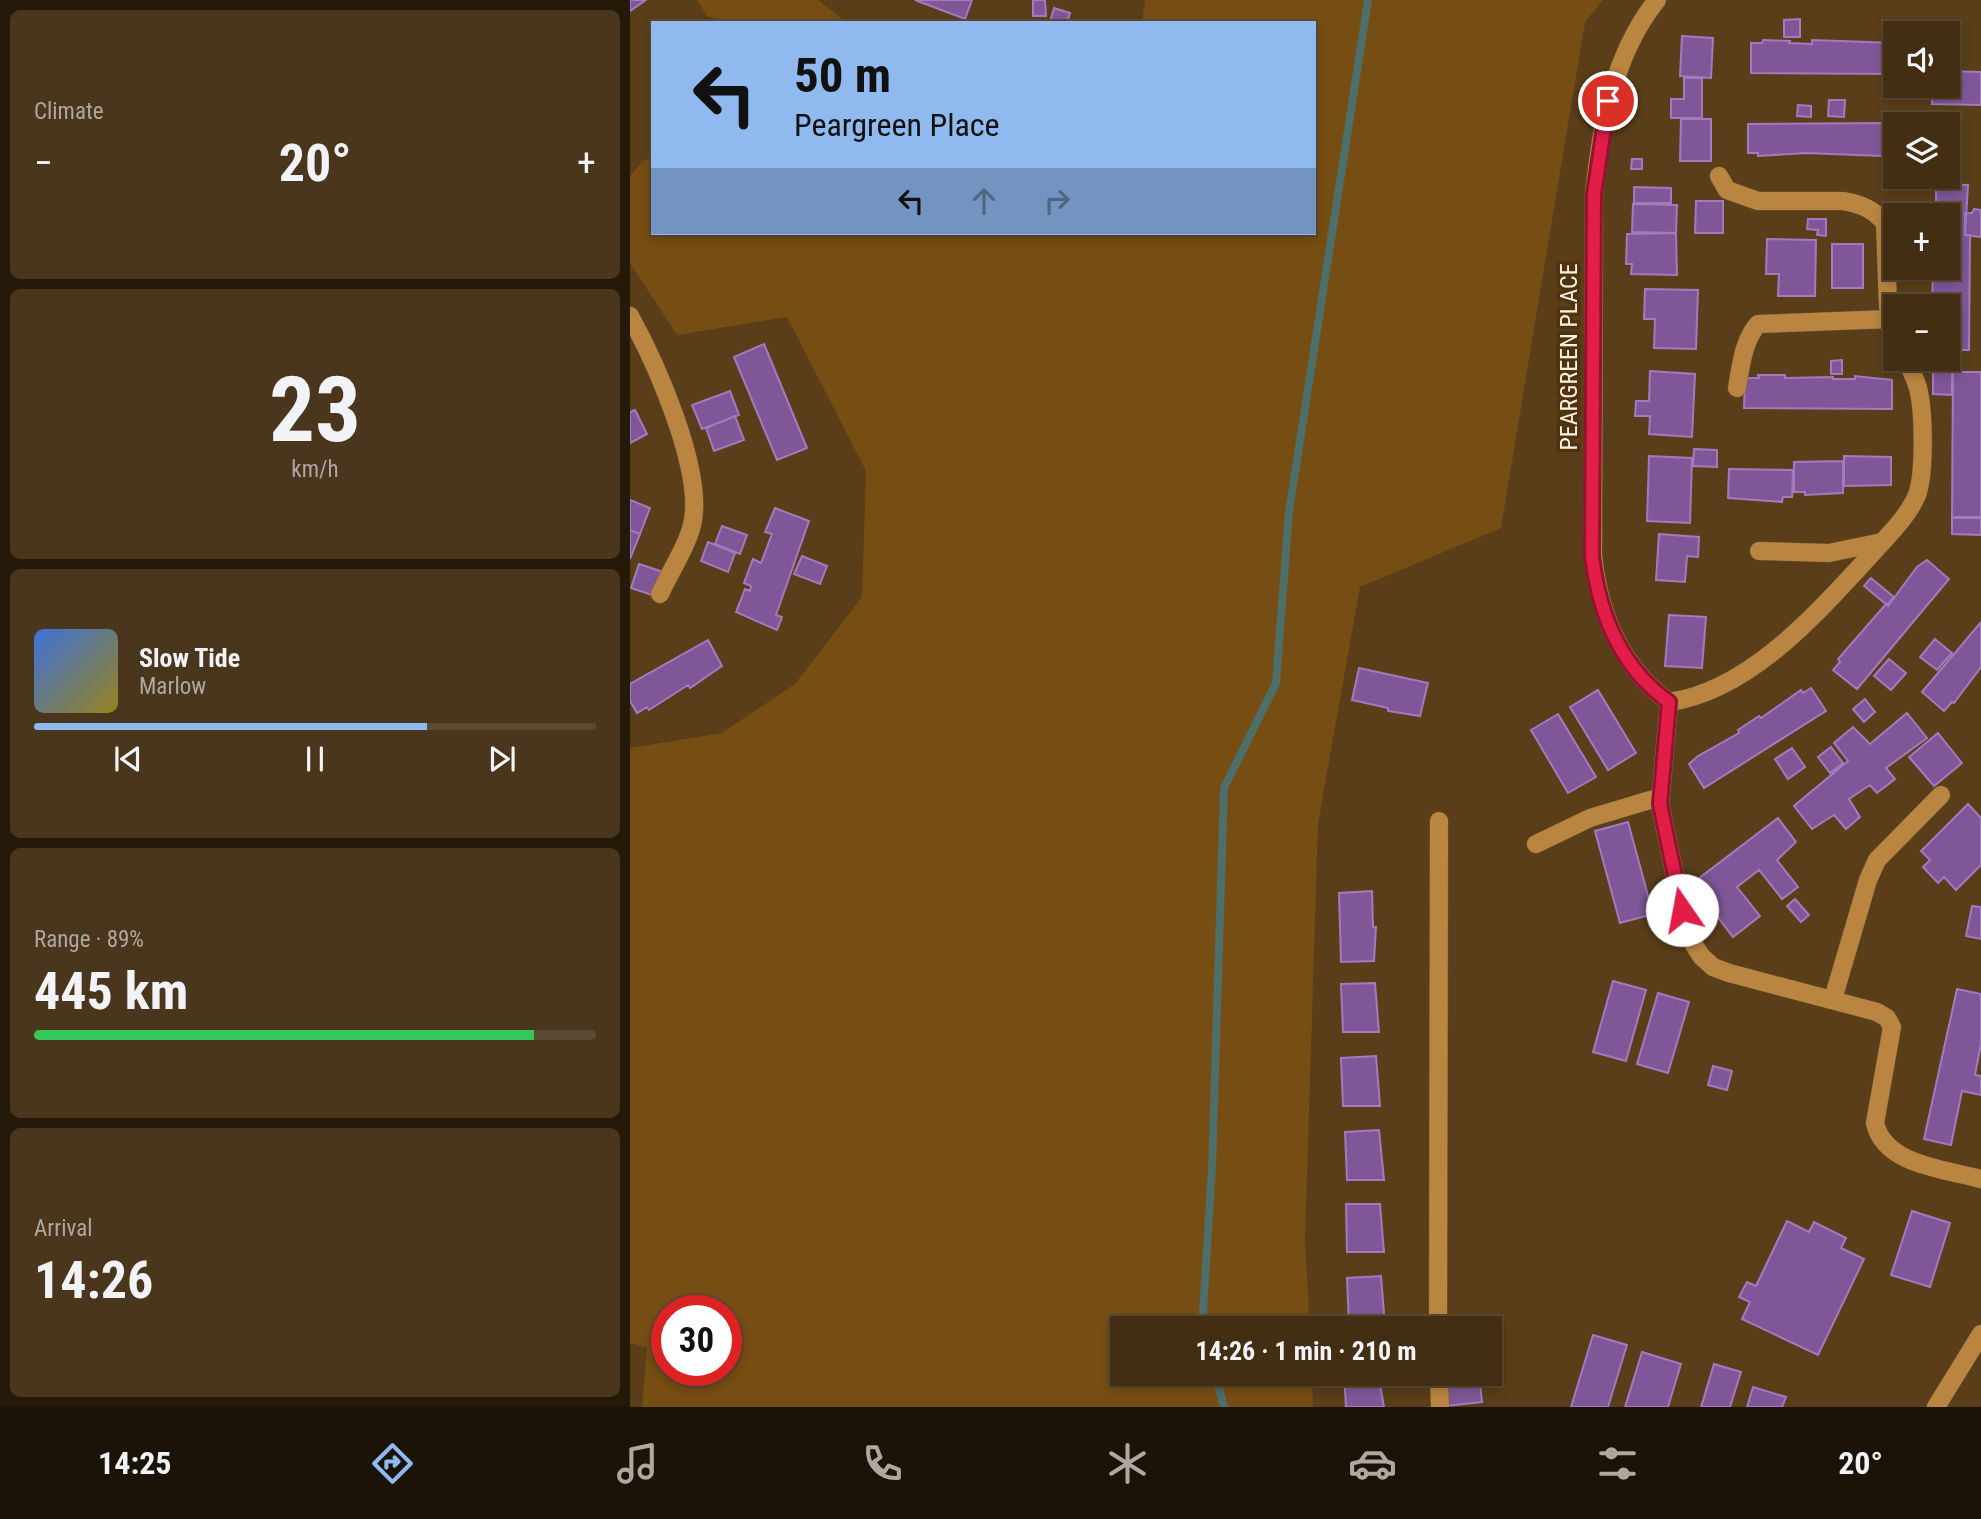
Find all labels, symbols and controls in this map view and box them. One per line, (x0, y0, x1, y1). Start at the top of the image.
map controls (1883, 21, 1960, 371)
button: sound (1883, 21, 1960, 98)
text: 50 m (794, 47, 891, 104)
icon: left (679, 49, 770, 140)
pin (1578, 71, 1638, 131)
icon: arrive (1589, 82, 1627, 120)
text: Climate (34, 98, 104, 125)
text: Peargreen Place (794, 106, 1000, 144)
button: layers (1883, 112, 1960, 189)
text: 20° (279, 133, 351, 194)
text: − (34, 141, 53, 185)
text: + (577, 141, 596, 185)
icon: left (892, 182, 930, 220)
icon: ahead (965, 182, 1003, 220)
icon: right (1038, 182, 1076, 220)
button: + (1883, 203, 1960, 280)
street label: PEARGREEN PLACE (1555, 263, 1583, 451)
button: − (1883, 294, 1960, 371)
text: 23 (269, 357, 361, 463)
text: km/h (291, 456, 339, 483)
text: Slow Tide (139, 643, 240, 673)
text: Marlow (139, 673, 206, 700)
icon: previous (109, 740, 147, 778)
icon: pause (296, 740, 334, 778)
icon: next (483, 740, 521, 778)
position arrow (1645, 873, 1719, 947)
text: Range · 89% (34, 926, 144, 953)
text: 445 km (34, 961, 188, 1022)
text: Arrival (34, 1215, 93, 1242)
text: 14:26 (34, 1250, 153, 1311)
speed limit sign: 30 (651, 1295, 742, 1386)
text: 14:26 · 1 min · 210 m (1196, 1336, 1416, 1366)
icon: directions (368, 1439, 417, 1488)
icon: music (613, 1439, 662, 1488)
icon: phone (858, 1439, 907, 1488)
icon: climate (1103, 1439, 1152, 1488)
icon: car (1348, 1439, 1397, 1488)
icon: filters (1593, 1439, 1642, 1488)
text: 14:25 (98, 1444, 171, 1482)
text: 20° (1838, 1444, 1883, 1482)

